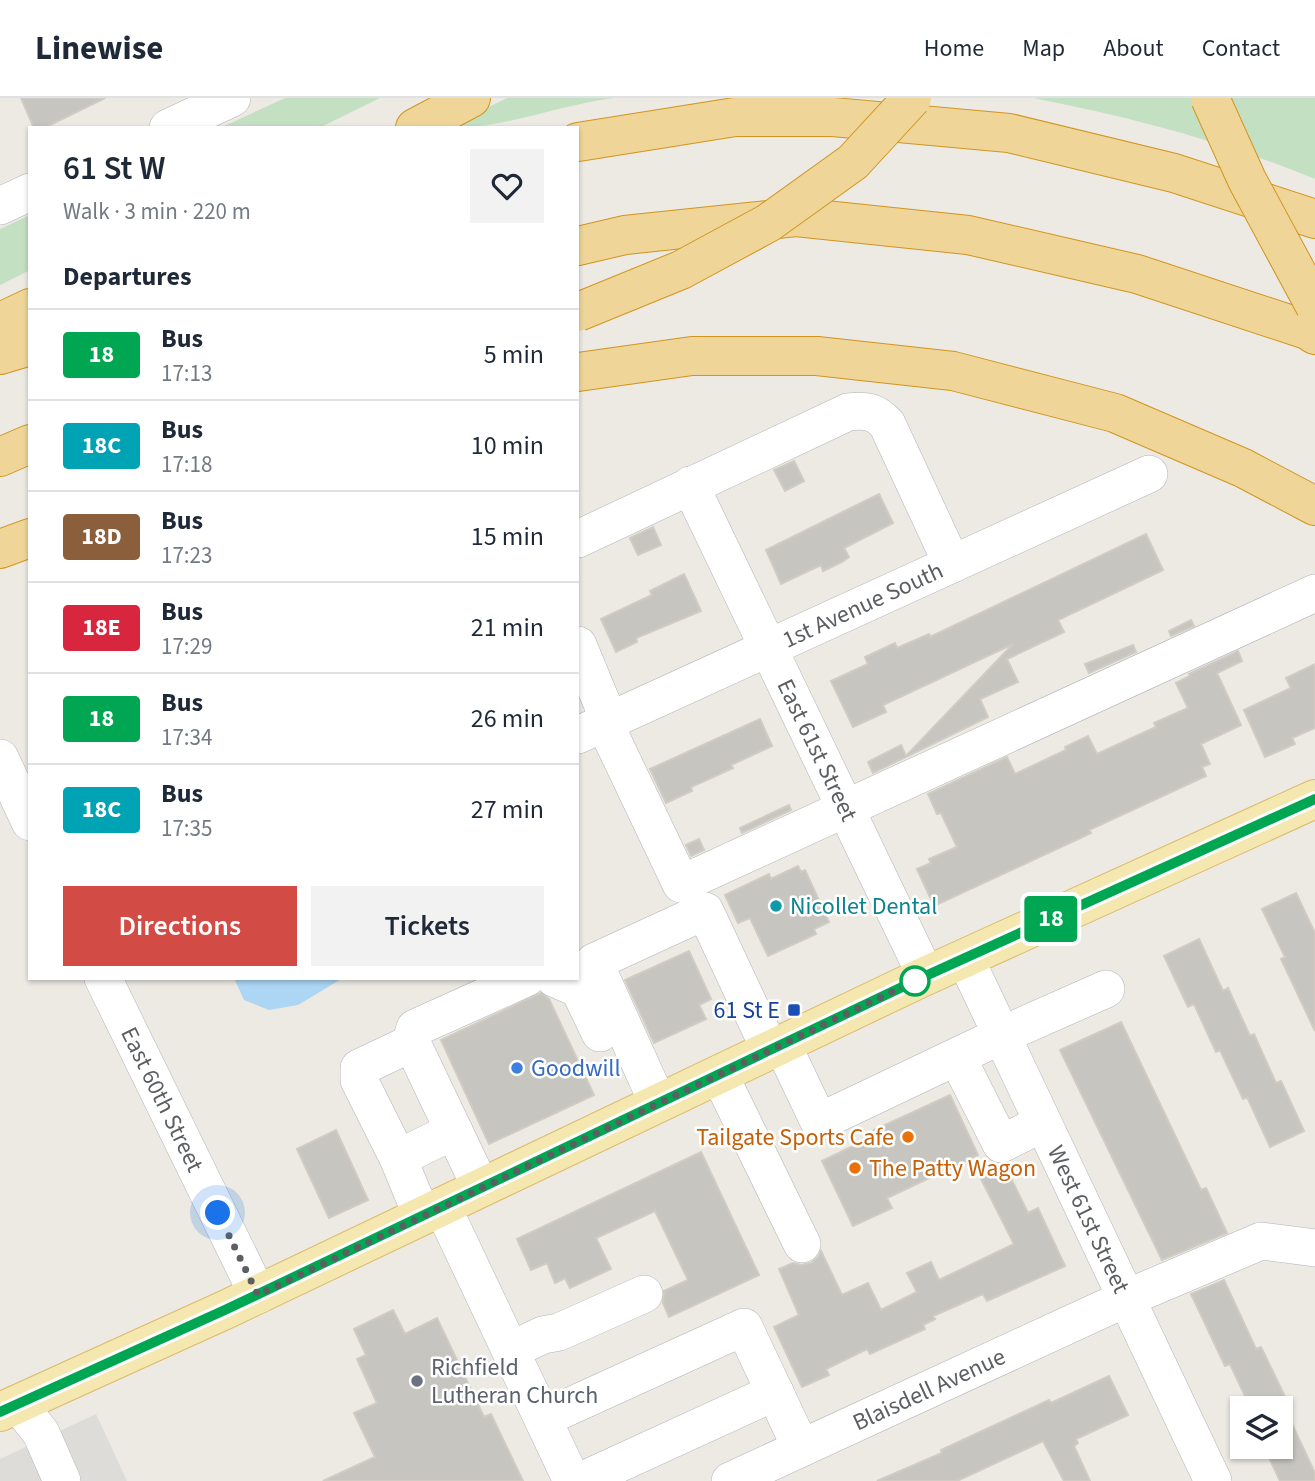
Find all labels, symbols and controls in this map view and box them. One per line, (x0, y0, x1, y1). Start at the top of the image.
text: Linewise (35, 25, 163, 72)
text: Home (924, 31, 984, 66)
text: Map (1022, 31, 1065, 66)
text: About (1103, 31, 1164, 66)
text: Contact (1202, 31, 1280, 66)
text: 61 St W (63, 145, 166, 192)
button: heart (470, 149, 544, 223)
text: Walk · 3 min · 220 m (63, 195, 251, 228)
text: Departures (63, 258, 191, 295)
text: Bus (161, 320, 203, 357)
text: 5 min (484, 336, 544, 373)
text: 18 (89, 337, 114, 372)
text: 17:13 (161, 357, 212, 390)
text: Bus (161, 411, 203, 448)
text: 10 min (471, 427, 544, 464)
text: 18C (82, 428, 121, 463)
text: 17:18 (161, 448, 212, 481)
text: Bus (161, 502, 203, 539)
text: 15 min (471, 518, 544, 555)
text: 18D (81, 519, 122, 554)
text: 17:23 (161, 539, 212, 572)
street label: 1st Avenue South (777, 553, 949, 657)
text: Bus (161, 593, 203, 630)
text: 21 min (471, 609, 544, 646)
text: 18E (82, 610, 121, 645)
text: 17:29 (161, 630, 212, 663)
street label: East 61st Street (768, 673, 866, 827)
text: Bus (161, 684, 203, 721)
text: 26 min (471, 700, 544, 737)
text: 18 (89, 701, 114, 736)
text: 17:34 (161, 721, 212, 754)
text: Bus (161, 775, 203, 812)
text: 27 min (471, 791, 544, 828)
text: 18C (82, 792, 121, 827)
text: 17:35 (161, 812, 212, 845)
button: Directions (63, 886, 297, 966)
button: Tickets (311, 886, 544, 966)
place label: Nicollet Dental (790, 889, 937, 924)
line badge: 18 (1020, 896, 1082, 942)
marker: Nicollet Dental (768, 898, 784, 914)
text: 18 (1038, 901, 1064, 936)
unlabelled marker (900, 966, 930, 996)
place label: 61 St E (714, 993, 780, 1028)
marker: 61 St E (786, 1002, 802, 1018)
street label: East 60th Street (112, 1021, 212, 1178)
place label: Goodwill (531, 1051, 621, 1086)
marker: Goodwill (509, 1060, 525, 1076)
place label: Tailgate Sports Cafe (696, 1120, 894, 1155)
marker: Tailgate Sports Cafe (900, 1129, 916, 1145)
street label: West 61st Street (1038, 1140, 1138, 1299)
place label: The Patty Wagon (869, 1151, 1036, 1186)
marker: The Patty Wagon (847, 1160, 863, 1176)
your location (200, 1195, 235, 1230)
street label: Blaisdell Avenue (847, 1339, 1011, 1440)
place label: Richfield Lutheran Church (431, 1350, 598, 1413)
marker: Richfield Lutheran Church (409, 1373, 425, 1389)
map controls (1230, 1396, 1293, 1459)
button: layers (1230, 1396, 1293, 1459)

